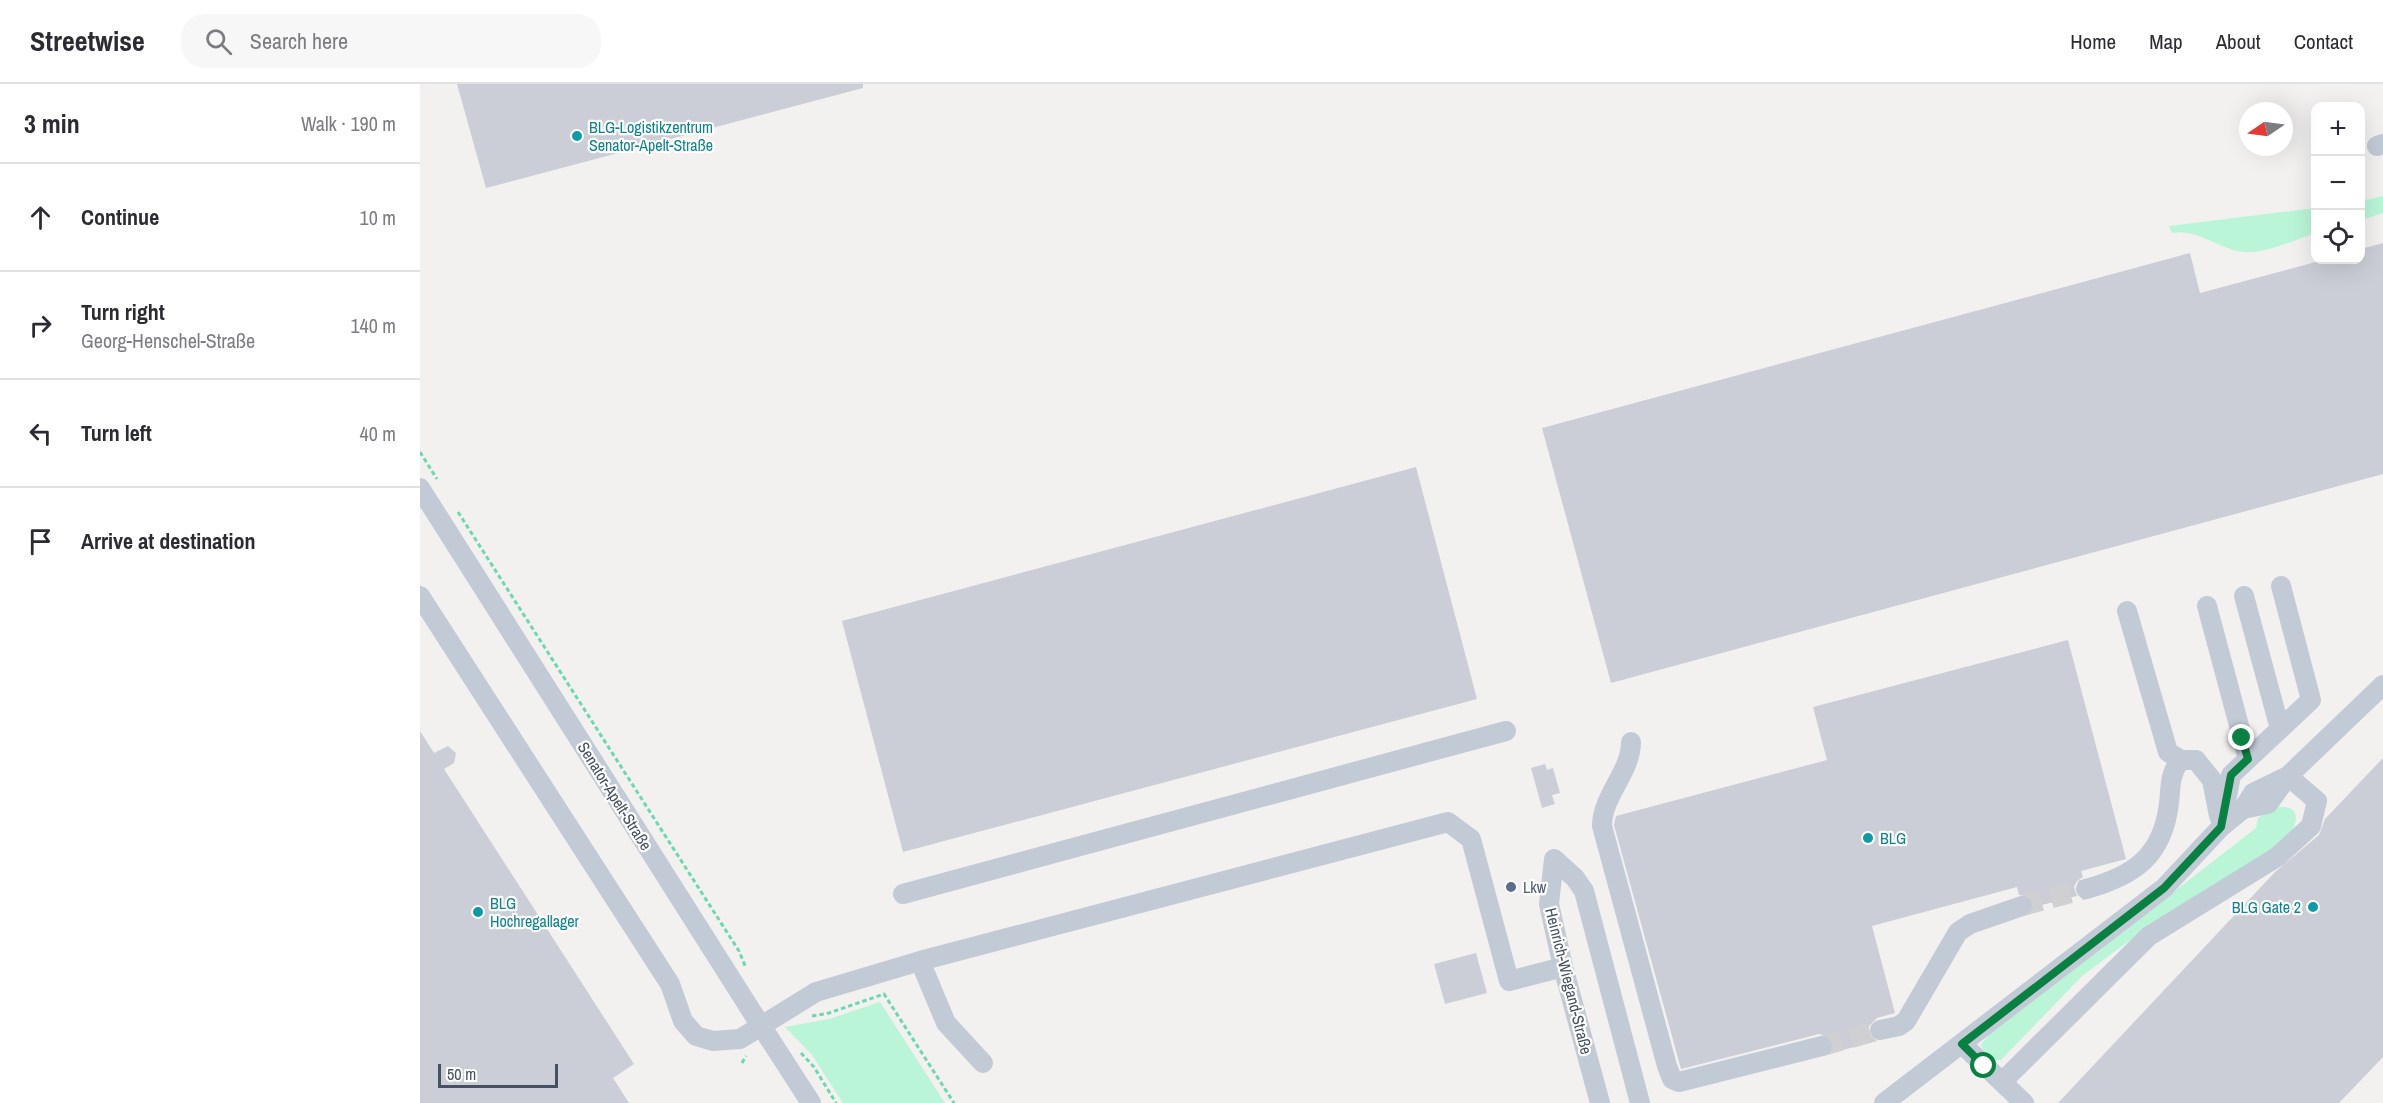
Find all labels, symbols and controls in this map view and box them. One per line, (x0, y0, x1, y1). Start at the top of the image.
search box (181, 14, 601, 68)
text: Streetwise (30, 22, 145, 60)
icon: search (202, 25, 235, 58)
text: Search here (250, 26, 348, 56)
text: Home (2070, 27, 2116, 56)
text: Map (2149, 27, 2183, 56)
text: About (2216, 27, 2261, 56)
text: Contact (2294, 27, 2353, 56)
north arrow (2239, 102, 2293, 156)
map controls (2311, 102, 2365, 264)
button: + (2311, 102, 2365, 156)
text: 3 min (24, 106, 80, 141)
text: Walk · 190 m (301, 110, 396, 137)
place label: BLG-Logistikzentrum Senator-Apelt-Straße (589, 116, 713, 156)
marker: BLG-Logistikzentrum Senator-Apelt-Straße (570, 129, 584, 143)
button: − (2311, 156, 2365, 210)
icon: ahead (24, 201, 57, 234)
text: Continue (81, 202, 159, 232)
text: 10 m (360, 204, 396, 231)
button: locate (2311, 210, 2365, 264)
text: Turn right (81, 297, 165, 327)
icon: right (24, 309, 57, 342)
text: 140 m (350, 312, 396, 339)
text: Georg-Henschel-Straße (81, 327, 255, 354)
icon: left (24, 417, 57, 450)
text: Turn left (81, 418, 152, 448)
text: 40 m (360, 420, 396, 447)
icon: arrive (24, 525, 57, 558)
text: Arrive at destination (81, 526, 255, 556)
route end (2228, 724, 2254, 750)
street label: Senator-Apelt-Straße (573, 738, 657, 854)
place label: BLG (1880, 827, 1906, 849)
marker: BLG (1861, 831, 1875, 845)
place label: Lkw (1523, 876, 1547, 898)
marker: Lkw (1504, 880, 1518, 894)
place label: BLG Hochregallager (490, 892, 580, 932)
place label: BLG Gate 2 (2232, 896, 2301, 918)
marker: BLG Gate 2 (2306, 900, 2320, 914)
marker: BLG Hochregallager (471, 905, 485, 919)
street label: Heinrich-Wiegand-Straße (1540, 905, 1598, 1057)
route start (1970, 1052, 1996, 1078)
scale bar (438, 1061, 558, 1088)
text: 50 m (447, 1063, 476, 1085)

